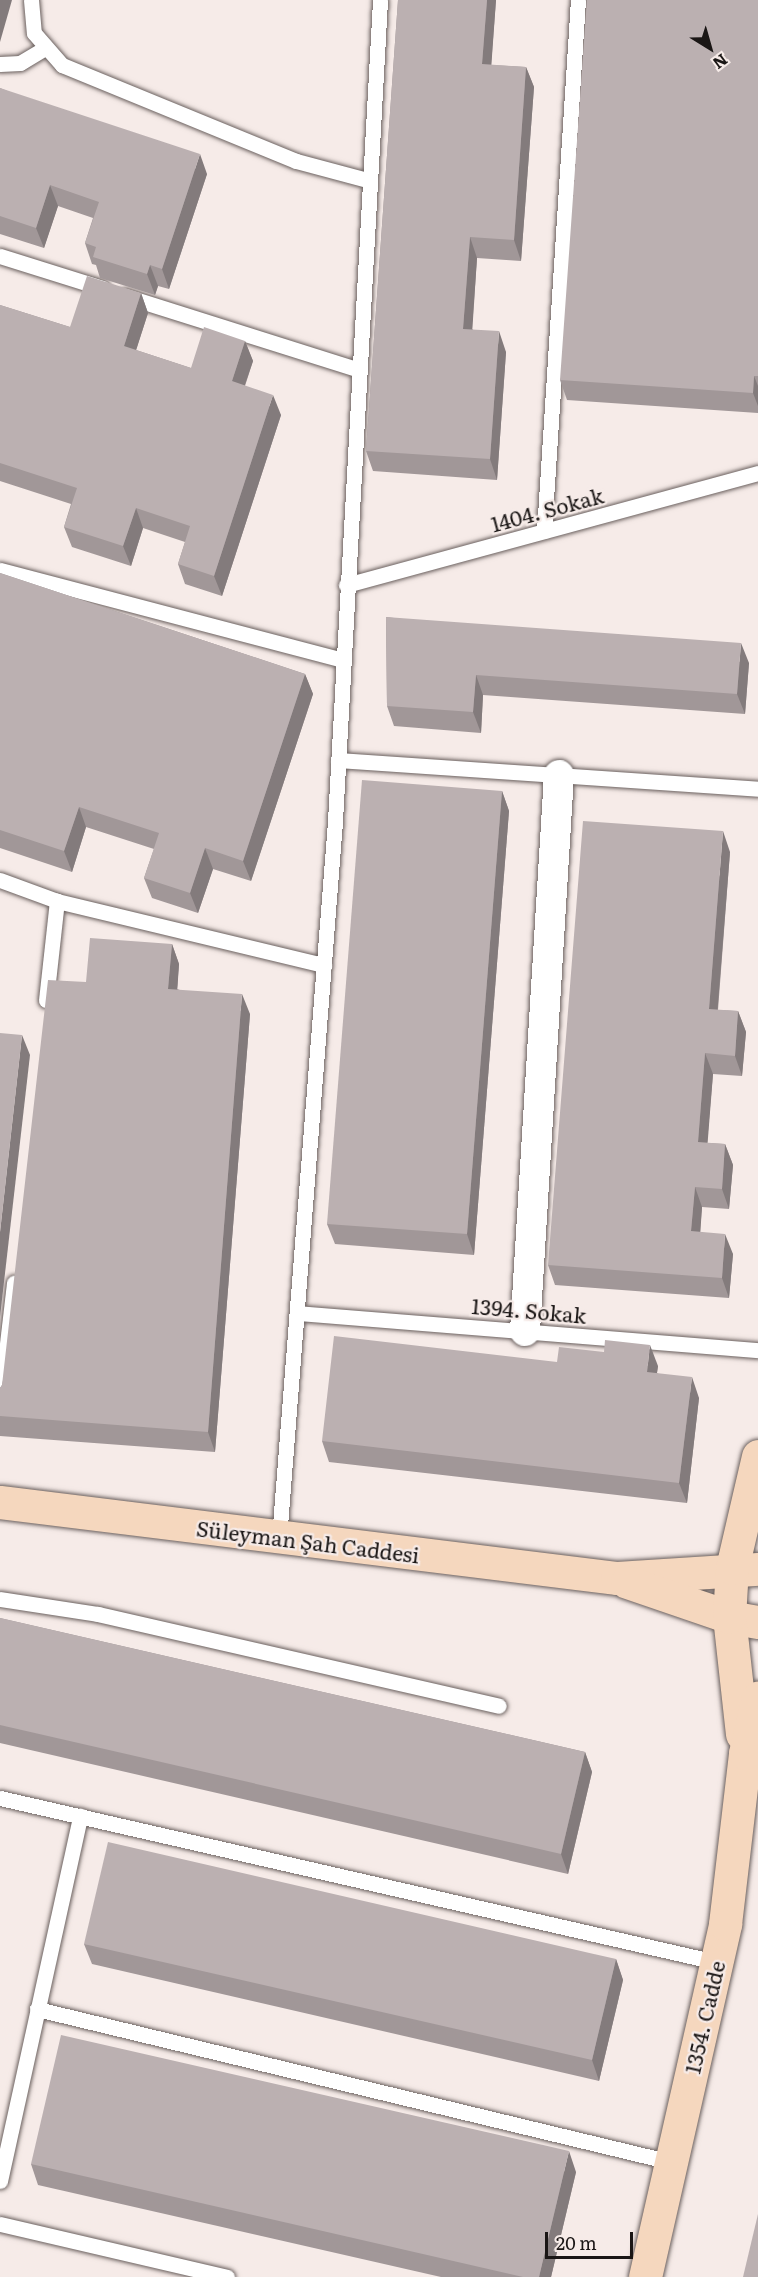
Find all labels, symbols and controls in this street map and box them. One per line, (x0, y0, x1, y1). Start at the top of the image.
north arrow (680, 18, 740, 78)
text: N (708, 49, 733, 76)
street label: 1404. Sokak (488, 482, 606, 536)
street label: 1394. Sokak (471, 1292, 587, 1328)
street label: Süleyman Şah Caddesi (195, 1515, 421, 1567)
street label: 1354. Cadde (679, 1958, 729, 2076)
scale bar (548, 2220, 636, 2258)
text: 20 m (556, 2229, 597, 2256)

